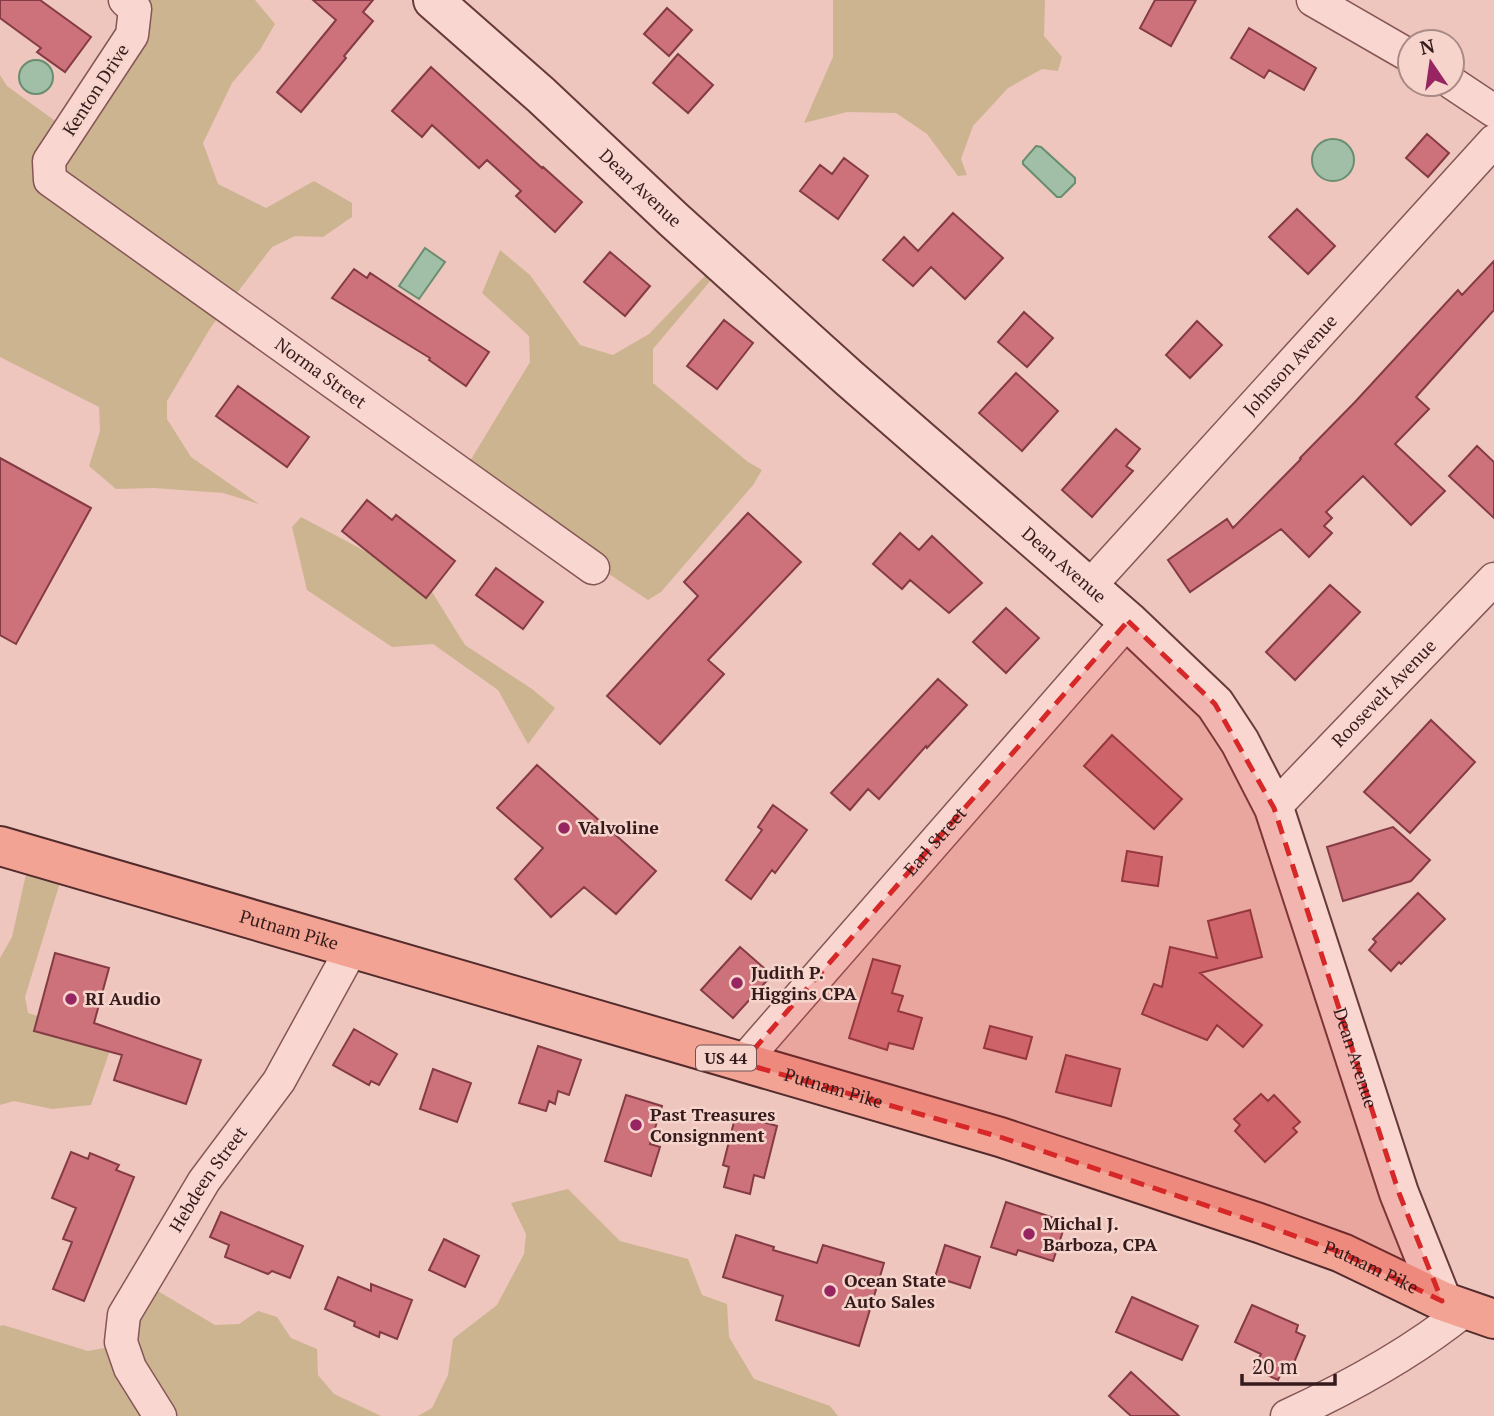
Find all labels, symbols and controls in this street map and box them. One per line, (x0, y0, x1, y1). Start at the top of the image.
north arrow (1396, 28, 1466, 98)
text: N (1417, 32, 1437, 60)
street label: Kenton Drive (56, 39, 134, 140)
street label: Dean Avenue (595, 143, 687, 232)
street label: Johnson Avenue (1237, 309, 1342, 420)
street label: Norma Street (271, 332, 372, 414)
street label: Dean Avenue (1017, 521, 1112, 608)
street label: Roosevelt Avenue (1326, 634, 1441, 752)
street label: Earl Street (898, 801, 972, 881)
place label: Valvoline (578, 815, 659, 839)
marker: Valvoline (556, 820, 572, 836)
street label: Putnam Pike (237, 903, 342, 955)
place label: Judith P. Higgins CPA (751, 960, 857, 1005)
marker: Judith P. Higgins CPA (729, 975, 745, 991)
place label: RI Audio (85, 986, 161, 1010)
marker: RI Audio (63, 991, 79, 1007)
street label: Dean Avenue (1329, 1004, 1384, 1111)
road number: US 44 (696, 1046, 756, 1070)
street label: Putnam Pike (781, 1062, 886, 1113)
place label: Past Treasures Consignment (650, 1102, 775, 1147)
marker: Past Treasures Consignment (628, 1117, 644, 1133)
street label: Hebdeen Street (163, 1121, 252, 1236)
place label: Michal J. Barboza, CPA (1043, 1211, 1158, 1256)
marker: Michal J. Barboza, CPA (1021, 1226, 1037, 1242)
street label: Putnam Pike (1321, 1234, 1423, 1299)
place label: Ocean State Auto Sales (844, 1268, 947, 1313)
marker: Ocean State Auto Sales (822, 1283, 838, 1299)
scale bar (1242, 1342, 1335, 1386)
text: 20 m (1252, 1352, 1298, 1380)

